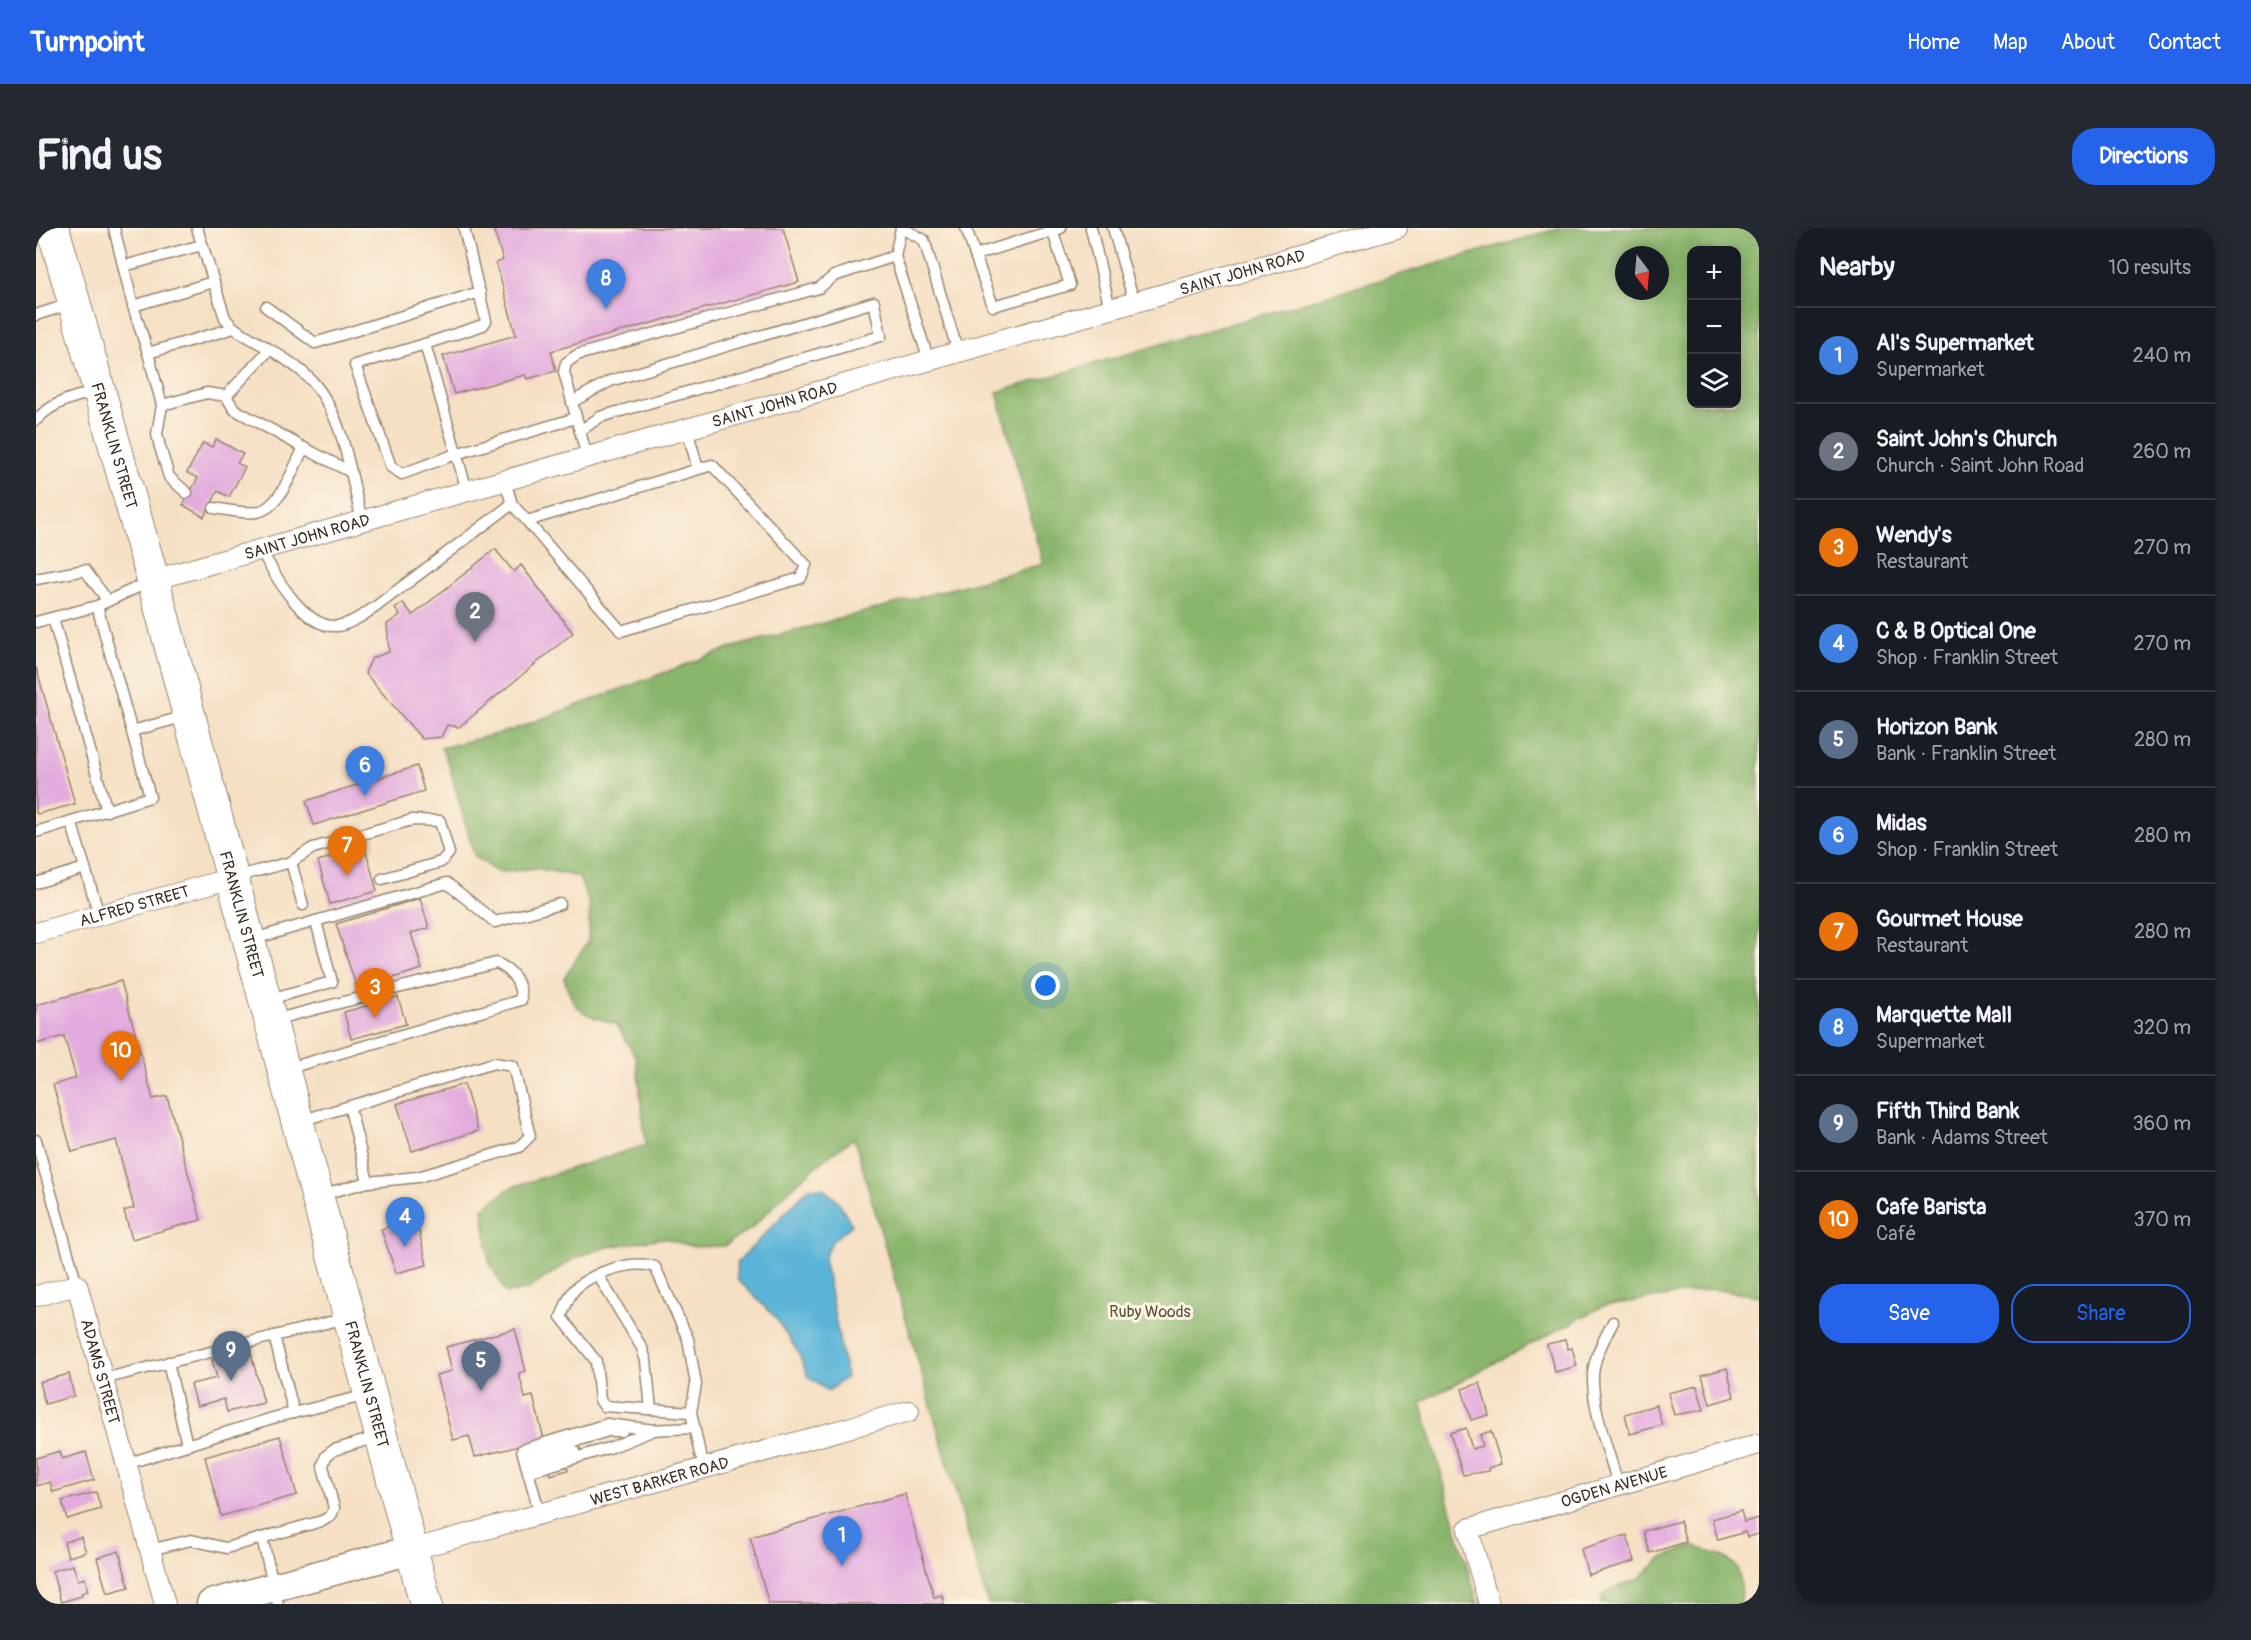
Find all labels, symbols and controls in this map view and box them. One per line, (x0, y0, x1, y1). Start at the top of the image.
text: Turnpoint (30, 25, 144, 60)
text: Home (1907, 29, 1960, 56)
text: Map (1993, 29, 2028, 56)
text: About (2061, 29, 2115, 56)
text: Contact (2148, 29, 2221, 56)
button: Directions (2072, 128, 2215, 185)
text: Find us (36, 130, 162, 182)
street label: SAINT JOHN ROAD (1177, 245, 1308, 300)
north arrow (1615, 246, 1669, 300)
map controls (1687, 246, 1741, 408)
button: + (1687, 246, 1741, 300)
text: Nearby (1819, 251, 1895, 283)
text: 10 results (2108, 255, 2191, 280)
pin: 8 (586, 260, 626, 309)
button: − (1687, 300, 1741, 354)
text: Al's Supermarket (1876, 329, 2034, 357)
text: 1 (1835, 343, 1842, 368)
text: 240 m (2132, 343, 2191, 368)
button: layers (1687, 354, 1741, 408)
text: Supermarket (1876, 357, 1985, 382)
street label: SAINT JOHN ROAD (710, 378, 840, 432)
street label: FRANKLIN STREET (86, 380, 141, 511)
text: Saint John's Church (1876, 425, 2057, 453)
text: 2 (1833, 439, 1844, 464)
text: 260 m (2132, 439, 2191, 464)
text: Church · Saint John Road (1876, 453, 2084, 478)
street label: SAINT JOHN ROAD (242, 510, 372, 565)
text: Wendy's (1876, 521, 1952, 549)
text: 3 (1833, 535, 1844, 560)
text: 270 m (2133, 535, 2191, 560)
text: Restaurant (1876, 549, 1968, 574)
pin: 2 (456, 592, 494, 642)
text: C & B Optical One (1876, 617, 2036, 645)
text: 4 (1833, 631, 1844, 656)
text: 270 m (2133, 631, 2191, 656)
text: Shop · Franklin Street (1876, 645, 2058, 670)
text: Horizon Bank (1876, 713, 1997, 741)
text: 5 (1833, 727, 1844, 752)
text: 280 m (2134, 727, 2191, 752)
text: Bank · Franklin Street (1876, 741, 2056, 766)
pin: 6 (346, 746, 384, 796)
text: Midas (1876, 809, 1927, 837)
text: 6 (1833, 823, 1844, 848)
text: 280 m (2134, 823, 2191, 848)
pin: 7 (328, 826, 366, 876)
text: Shop · Franklin Street (1876, 837, 2058, 862)
street label: FRANKLIN STREET (215, 849, 268, 980)
street label: ALFRED STREET (77, 881, 192, 931)
text: Gourmet House (1876, 905, 2023, 933)
text: 7 (1833, 919, 1844, 944)
text: 280 m (2134, 919, 2191, 944)
text: Restaurant (1876, 933, 1968, 958)
pin: 3 (356, 968, 394, 1018)
your location (1031, 971, 1060, 1000)
text: Marquette Mall (1876, 1001, 2012, 1029)
text: 8 (1833, 1015, 1844, 1040)
text: 320 m (2133, 1015, 2191, 1040)
text: Supermarket (1876, 1029, 1985, 1054)
pin: 10 (102, 1032, 140, 1081)
text: Fifth Third Bank (1876, 1097, 2019, 1125)
text: 9 (1833, 1111, 1844, 1136)
text: 360 m (2132, 1111, 2191, 1136)
text: Bank · Adams Street (1876, 1125, 2048, 1150)
text: Cafe Barista (1876, 1193, 1986, 1221)
pin: 4 (386, 1198, 424, 1247)
text: 10 (1828, 1207, 1849, 1232)
text: 370 m (2134, 1207, 2191, 1232)
text: Café (1876, 1221, 1916, 1246)
button: Save (1819, 1284, 1999, 1343)
button: Share (2011, 1284, 2191, 1343)
park label: Ruby Woods (1109, 1302, 1191, 1322)
street label: ADAMS STREET (76, 1317, 124, 1427)
street label: FRANKLIN STREET (340, 1319, 393, 1450)
pin: 9 (212, 1332, 250, 1381)
pin: 5 (462, 1342, 500, 1391)
street label: WEST BARKER ROAD (588, 1453, 731, 1510)
street label: OGDEN AVENUE (1559, 1462, 1670, 1512)
pin: 1 (822, 1516, 862, 1566)

